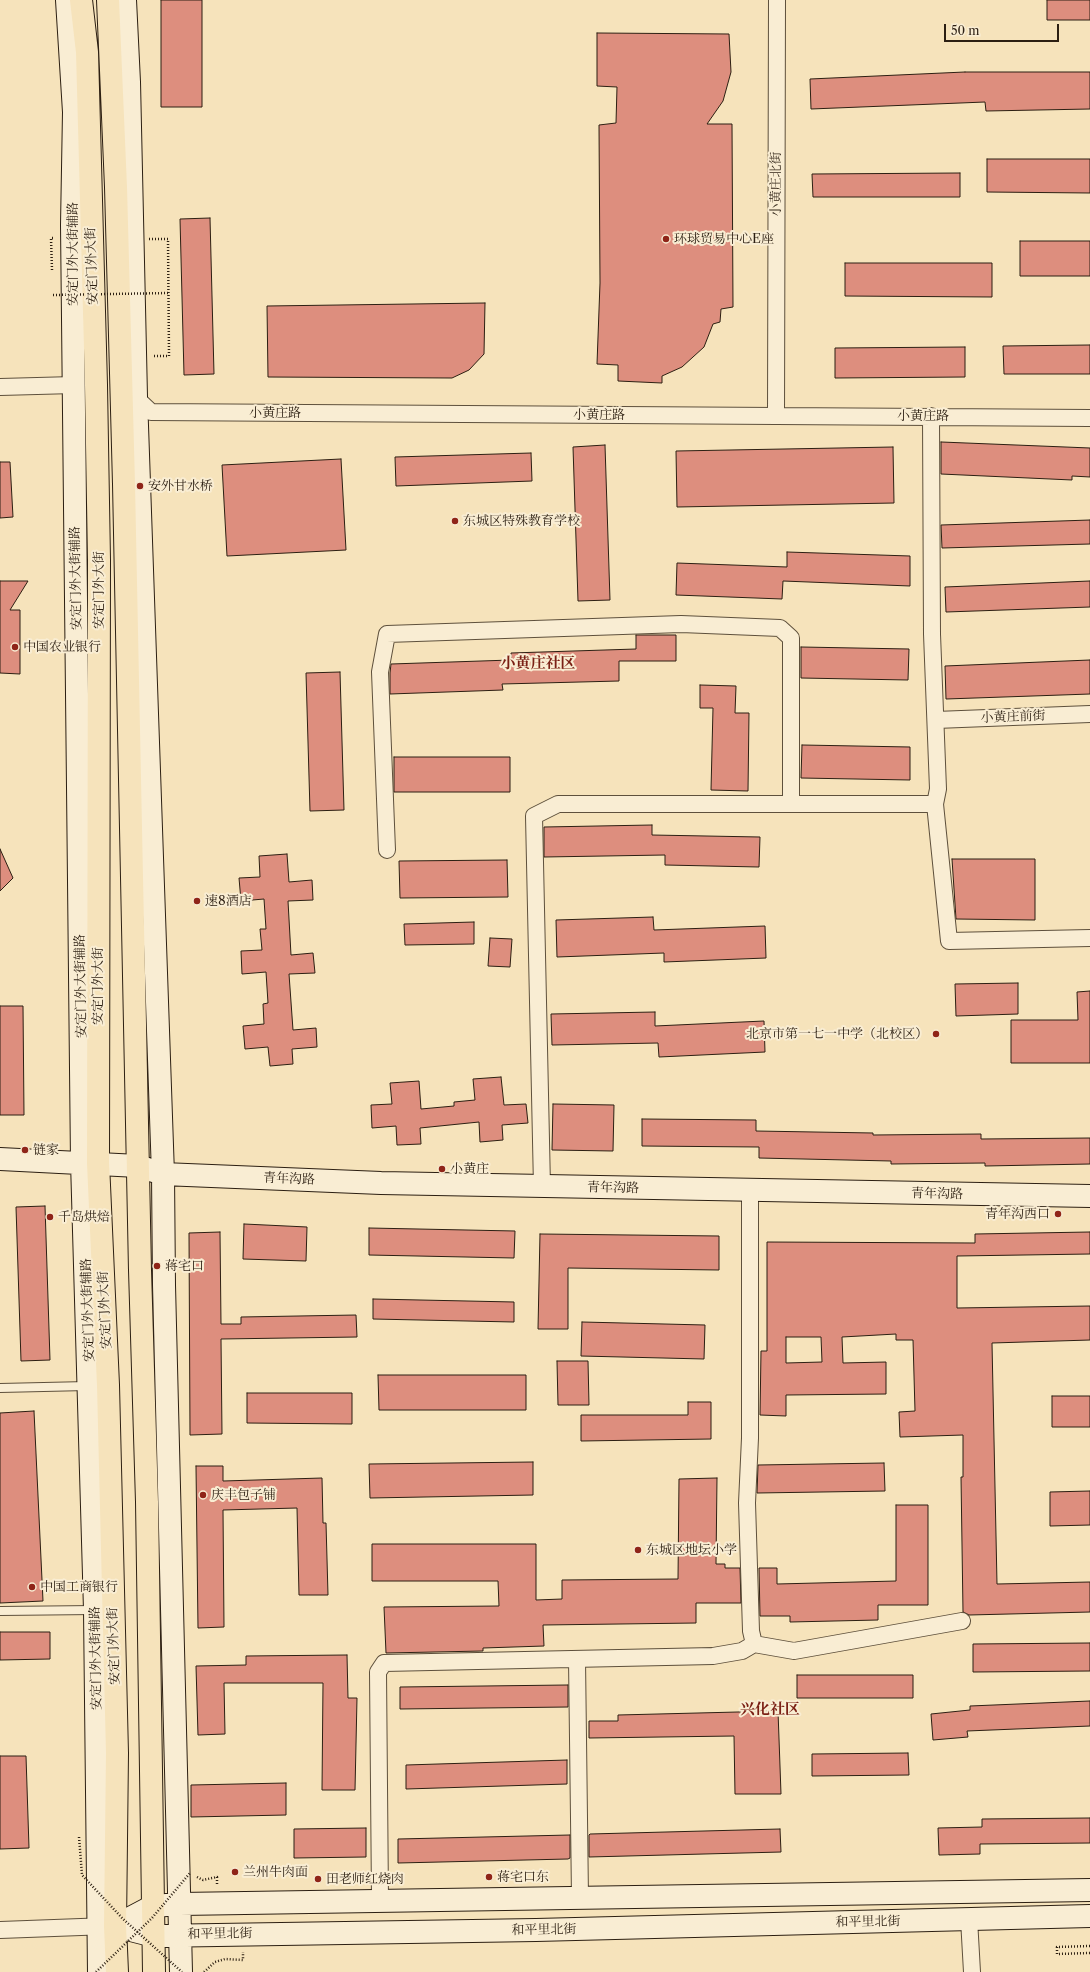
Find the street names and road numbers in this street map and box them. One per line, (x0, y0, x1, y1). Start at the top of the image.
street label: 小黄庄北街 (768, 152, 784, 216)
street label: 安定门外大街辅路 (65, 202, 81, 306)
street label: 安定门外大街 (83, 227, 101, 305)
street label: 小黄庄路 (249, 405, 301, 421)
street label: 小黄庄路 (573, 407, 625, 423)
street label: 小黄庄路 (897, 408, 949, 424)
street label: 安定门外大街辅路 (67, 526, 85, 630)
street label: 安定门外大街 (91, 551, 107, 629)
street label: 小黄庄前街 (980, 708, 1046, 726)
street label: 安定门外大街辅路 (72, 934, 90, 1038)
street label: 安定门外大街 (90, 947, 106, 1025)
street label: 青年沟路 (263, 1170, 315, 1188)
street label: 青年沟路 (587, 1180, 639, 1196)
street label: 青年沟路 (911, 1186, 963, 1202)
street label: 安定门外大街辅路 (78, 1258, 98, 1362)
street label: 安定门外大街 (95, 1271, 115, 1349)
street label: 安定门外大街辅路 (87, 1606, 105, 1710)
street label: 安定门外大街 (105, 1607, 123, 1685)
street label: 和平里北街 (835, 1914, 901, 1930)
street label: 和平里北街 (511, 1922, 577, 1938)
street label: 和平里北街 (187, 1926, 253, 1942)

